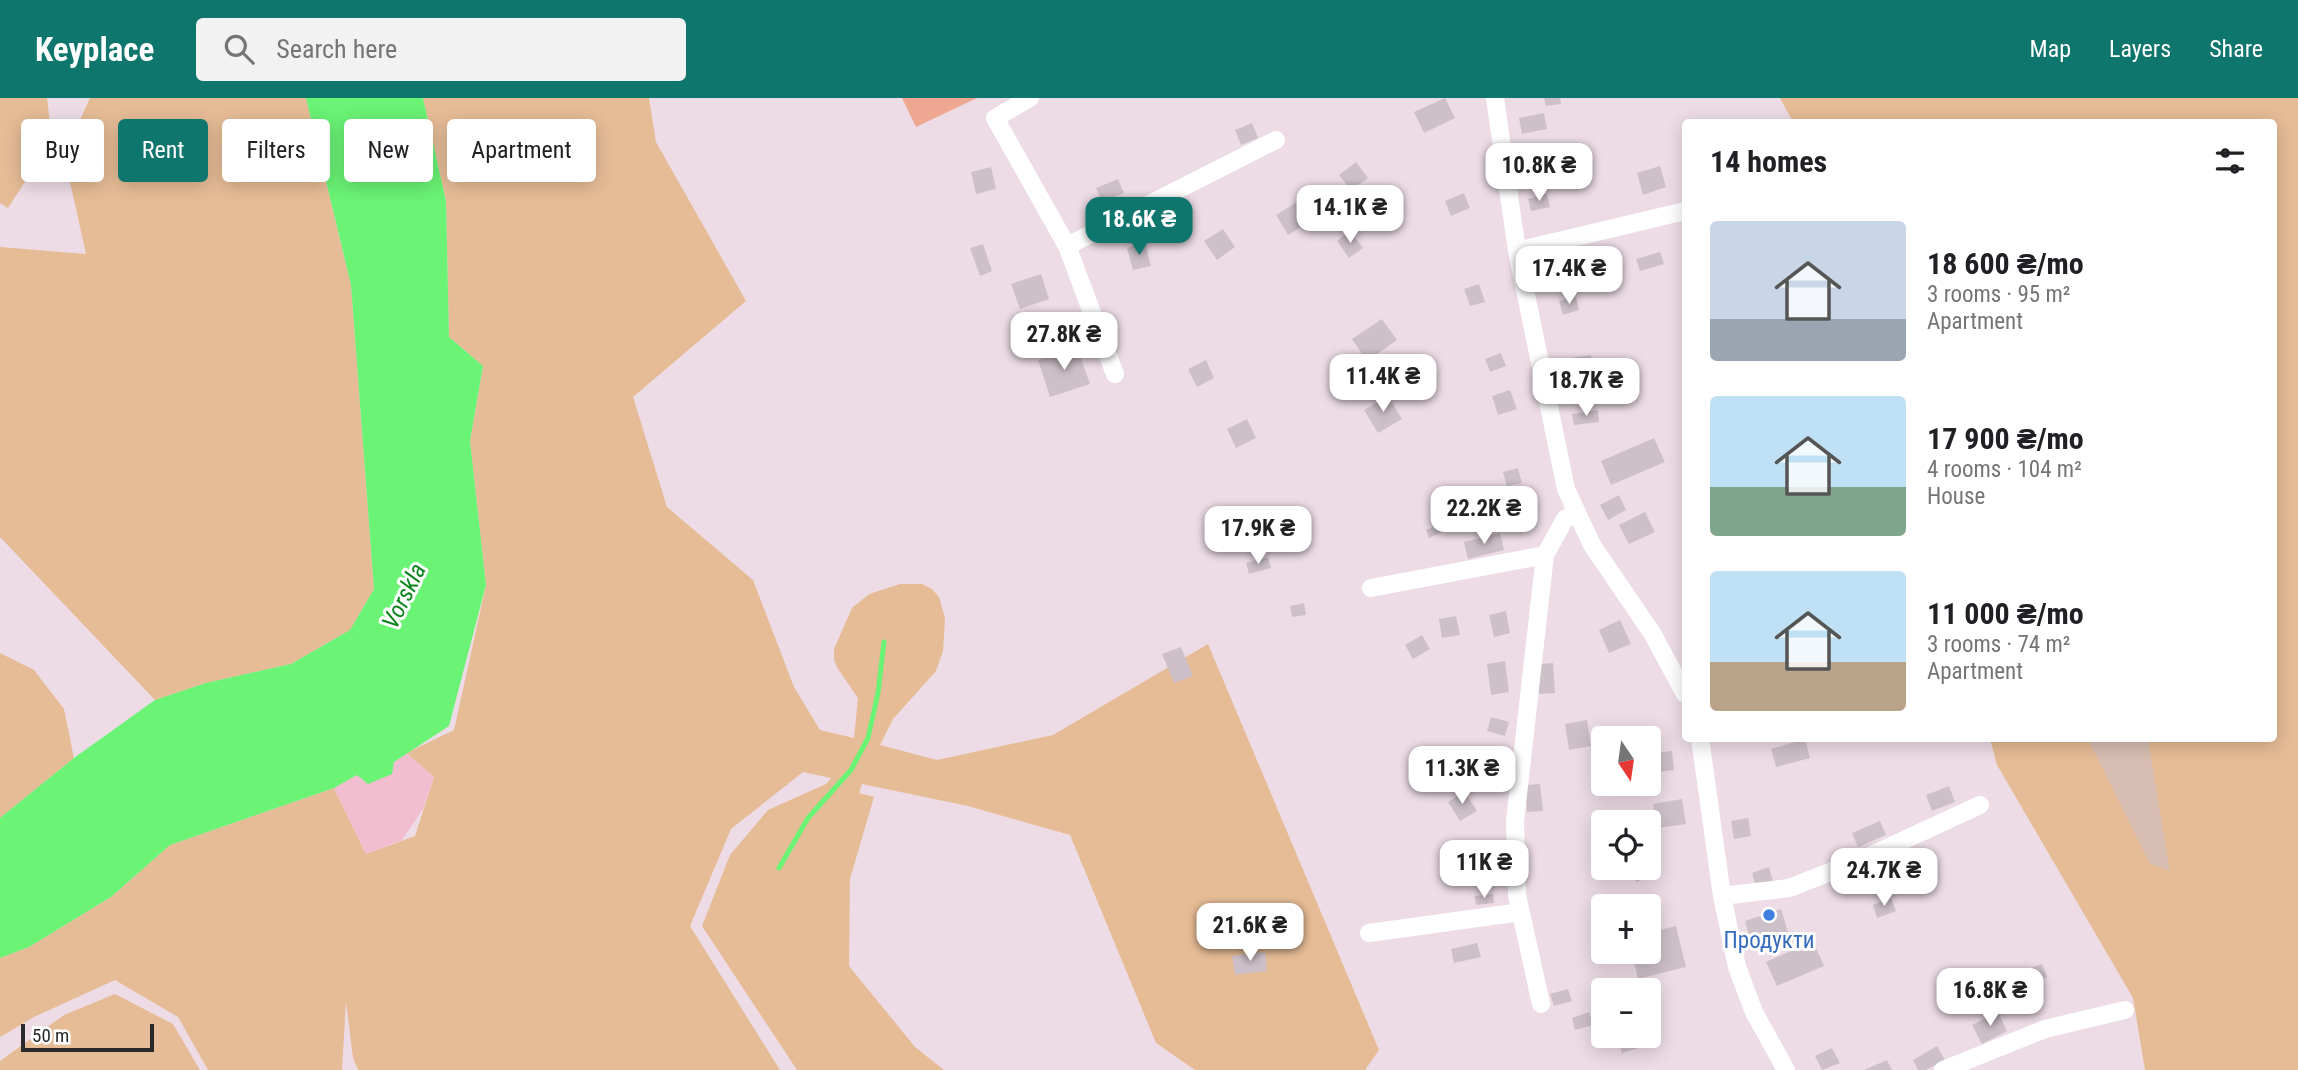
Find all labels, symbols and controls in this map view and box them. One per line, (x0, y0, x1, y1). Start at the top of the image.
search box (196, 18, 686, 81)
text: Keyplace (35, 30, 154, 69)
icon: search (220, 30, 258, 68)
text: Search here (276, 34, 397, 64)
text: Map (2030, 35, 2071, 63)
text: Layers (2109, 35, 2171, 63)
text: Share (2209, 35, 2263, 63)
chip: Buy (21, 119, 104, 182)
chip: Rent (118, 119, 208, 182)
chip: Filters (222, 119, 330, 182)
chip: New (344, 119, 433, 182)
chip: Apartment (447, 119, 596, 182)
icon: filters (2211, 142, 2249, 180)
pin: 10.8K ₴ (1474, 144, 1604, 203)
text: 14 homes (1710, 144, 1827, 179)
text: 10.8K ₴ (1502, 152, 1576, 179)
pin: 14.1K ₴ (1285, 186, 1415, 245)
text: 14.1K ₴ (1313, 194, 1387, 221)
pin: 18.6K ₴ (1074, 198, 1204, 257)
text: 18.6K ₴ (1102, 206, 1176, 233)
pin: 17.4K ₴ (1504, 246, 1634, 306)
text: 18 600 ₴/mo (1927, 246, 2084, 281)
icon: home (1766, 249, 1850, 333)
text: 17.4K ₴ (1532, 255, 1606, 282)
text: 3 rooms · 95 m² (1927, 281, 2070, 308)
text: Apartment (1927, 308, 2023, 335)
pin: 27.8K ₴ (999, 313, 1129, 372)
text: 27.8K ₴ (1027, 321, 1101, 348)
pin: 11.4K ₴ (1318, 354, 1448, 414)
pin: 18.7K ₴ (1521, 358, 1651, 418)
text: 11.4K ₴ (1346, 363, 1420, 390)
text: 18.7K ₴ (1549, 367, 1623, 394)
text: 17 900 ₴/mo (1927, 421, 2084, 456)
icon: home (1766, 424, 1850, 508)
text: 4 rooms · 104 m² (1927, 456, 2082, 483)
text: House (1927, 483, 1985, 510)
pin: 22.2K ₴ (1419, 486, 1549, 546)
text: 22.2K ₴ (1447, 495, 1521, 522)
pin: 17.9K ₴ (1193, 506, 1323, 566)
text: 17.9K ₴ (1221, 515, 1295, 542)
water label: Vorskla (376, 559, 432, 633)
text: 11 000 ₴/mo (1927, 596, 2084, 631)
icon: home (1766, 599, 1850, 683)
text: 3 rooms · 74 m² (1927, 631, 2070, 658)
text: Apartment (1927, 658, 2023, 685)
north arrow (1591, 726, 1661, 796)
map controls (1591, 726, 1661, 1048)
pin: 11.3K ₴ (1397, 746, 1527, 806)
text: 11.3K ₴ (1425, 755, 1499, 782)
button: locate (1591, 810, 1661, 880)
pin: 11K ₴ (1435, 840, 1533, 900)
pin: 24.7K ₴ (1819, 848, 1949, 908)
text: 11K ₴ (1456, 849, 1512, 876)
text: 24.7K ₴ (1847, 857, 1921, 884)
button: + (1591, 894, 1661, 964)
pin: 21.6K ₴ (1185, 904, 1315, 963)
marker: Продукти (1761, 907, 1777, 923)
text: 21.6K ₴ (1213, 912, 1287, 939)
place label: Продукти (1724, 927, 1814, 954)
pin: 16.8K ₴ (1925, 968, 2055, 1028)
text: 16.8K ₴ (1953, 977, 2027, 1004)
button: − (1591, 978, 1661, 1048)
scale bar (21, 1021, 154, 1053)
text: 50 m (32, 1024, 69, 1047)

